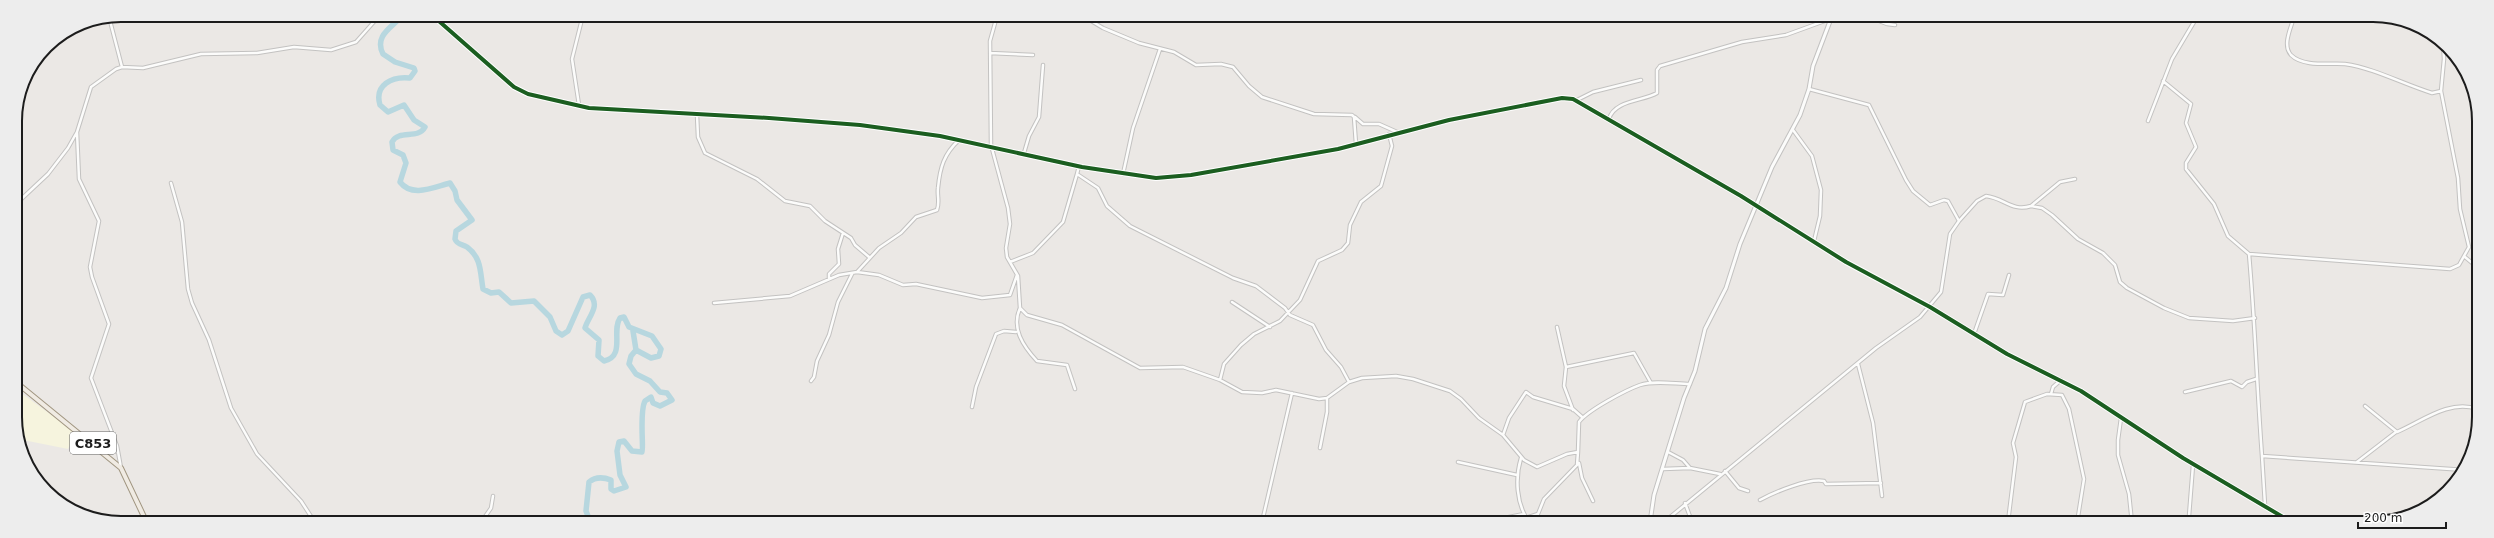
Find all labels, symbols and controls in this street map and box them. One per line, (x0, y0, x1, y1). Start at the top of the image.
road number: C853 (70, 432, 116, 454)
scale bar (2358, 504, 2446, 530)
text: 200 m (2364, 511, 2402, 525)

